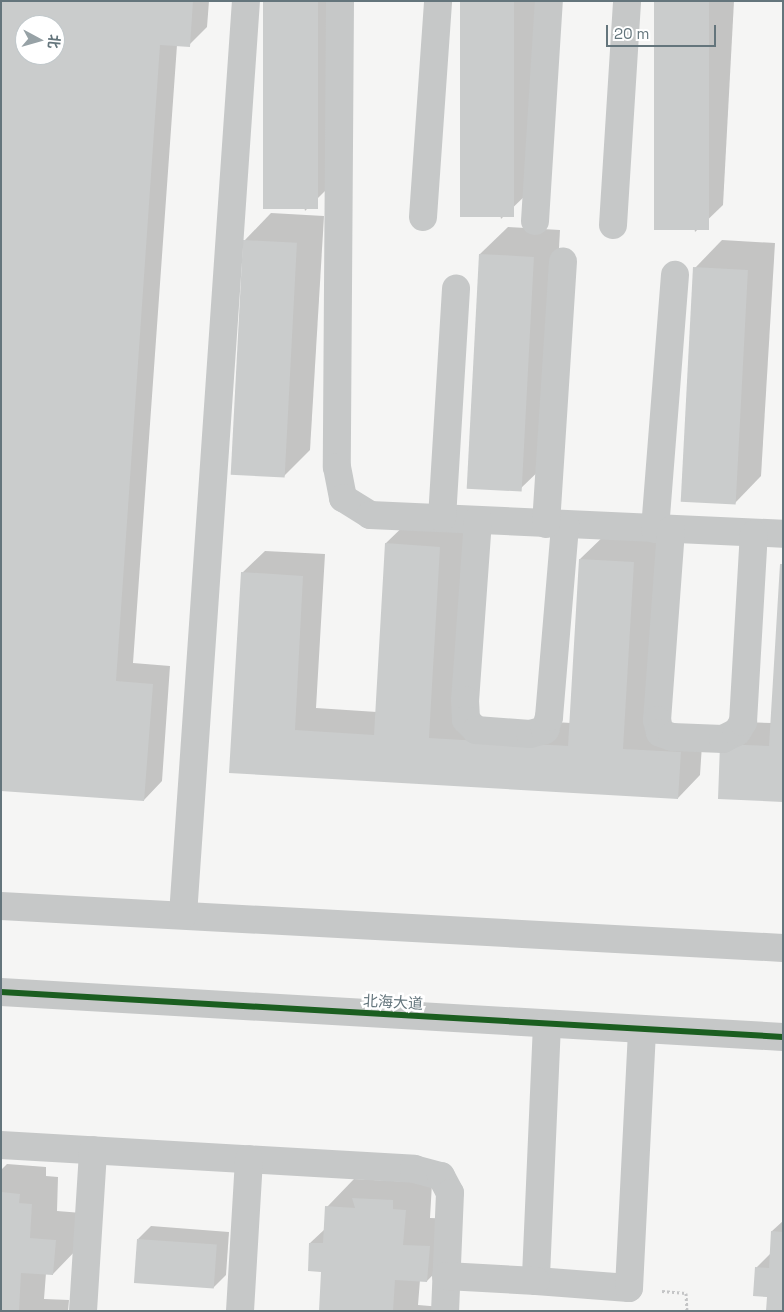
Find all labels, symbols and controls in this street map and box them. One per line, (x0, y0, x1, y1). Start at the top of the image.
north arrow (15, 15, 65, 65)
scale bar (609, 15, 719, 47)
text: 20 m (614, 24, 649, 43)
text: 北 (44, 34, 64, 49)
street label: 北海大道 (363, 991, 423, 1013)

